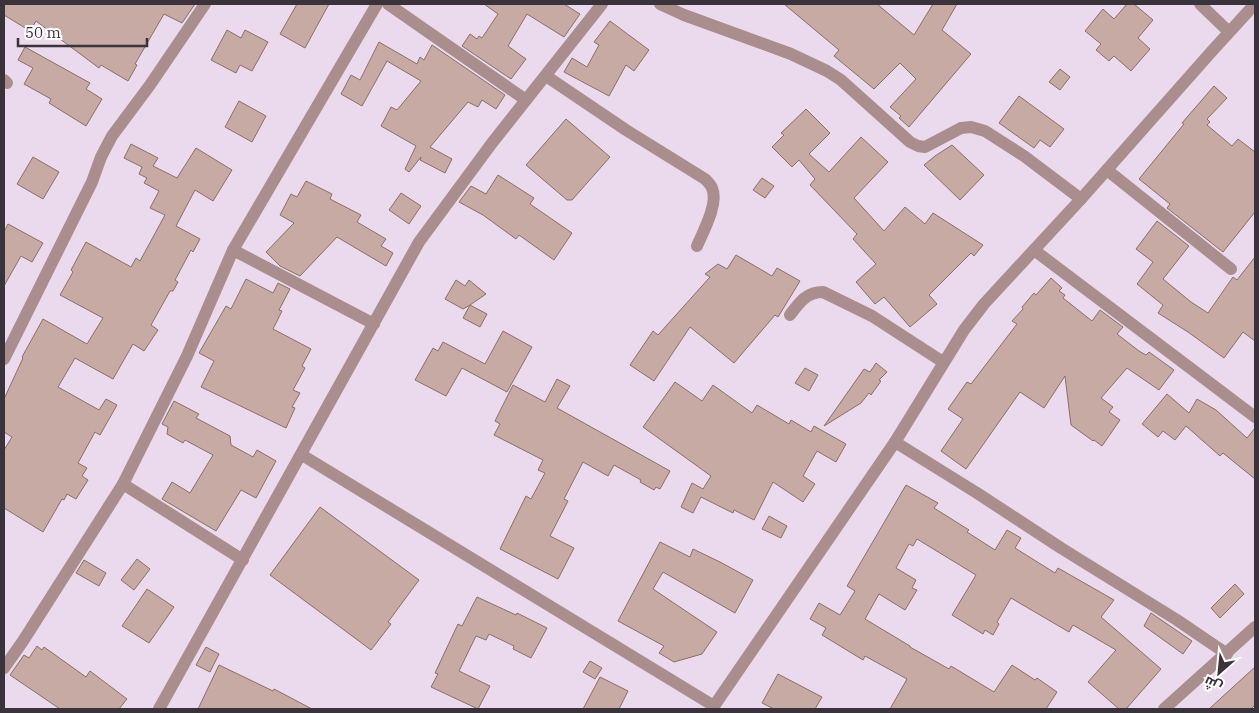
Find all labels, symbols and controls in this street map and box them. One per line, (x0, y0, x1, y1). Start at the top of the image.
scale bar (18, 15, 146, 47)
text: 50 m (25, 23, 61, 42)
north arrow (1194, 648, 1244, 698)
text: ش (1201, 672, 1225, 697)

